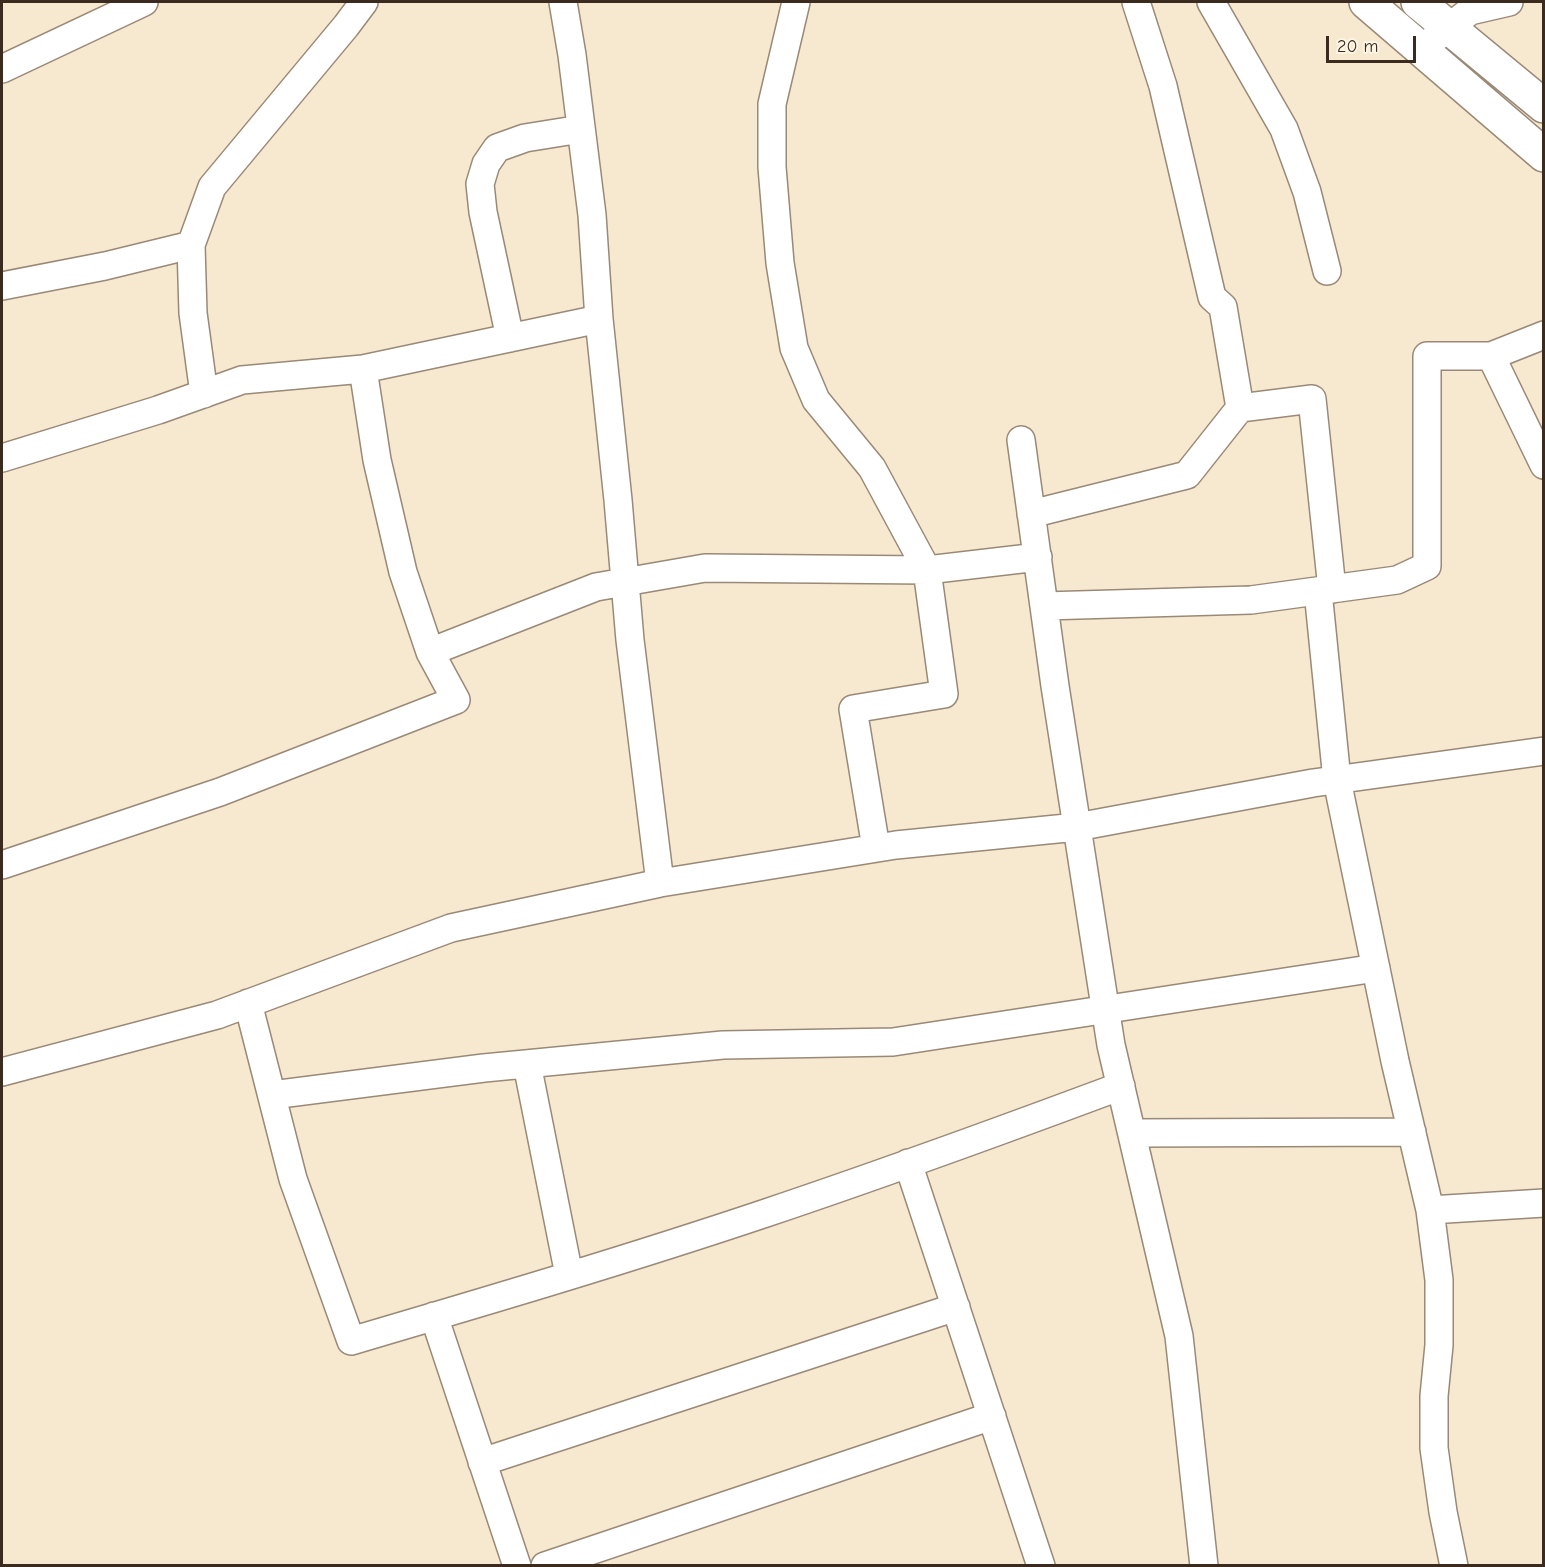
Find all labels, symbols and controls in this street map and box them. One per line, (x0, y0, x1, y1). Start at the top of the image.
scale bar (1329, 24, 1419, 62)
text: 20 m (1337, 36, 1378, 57)

